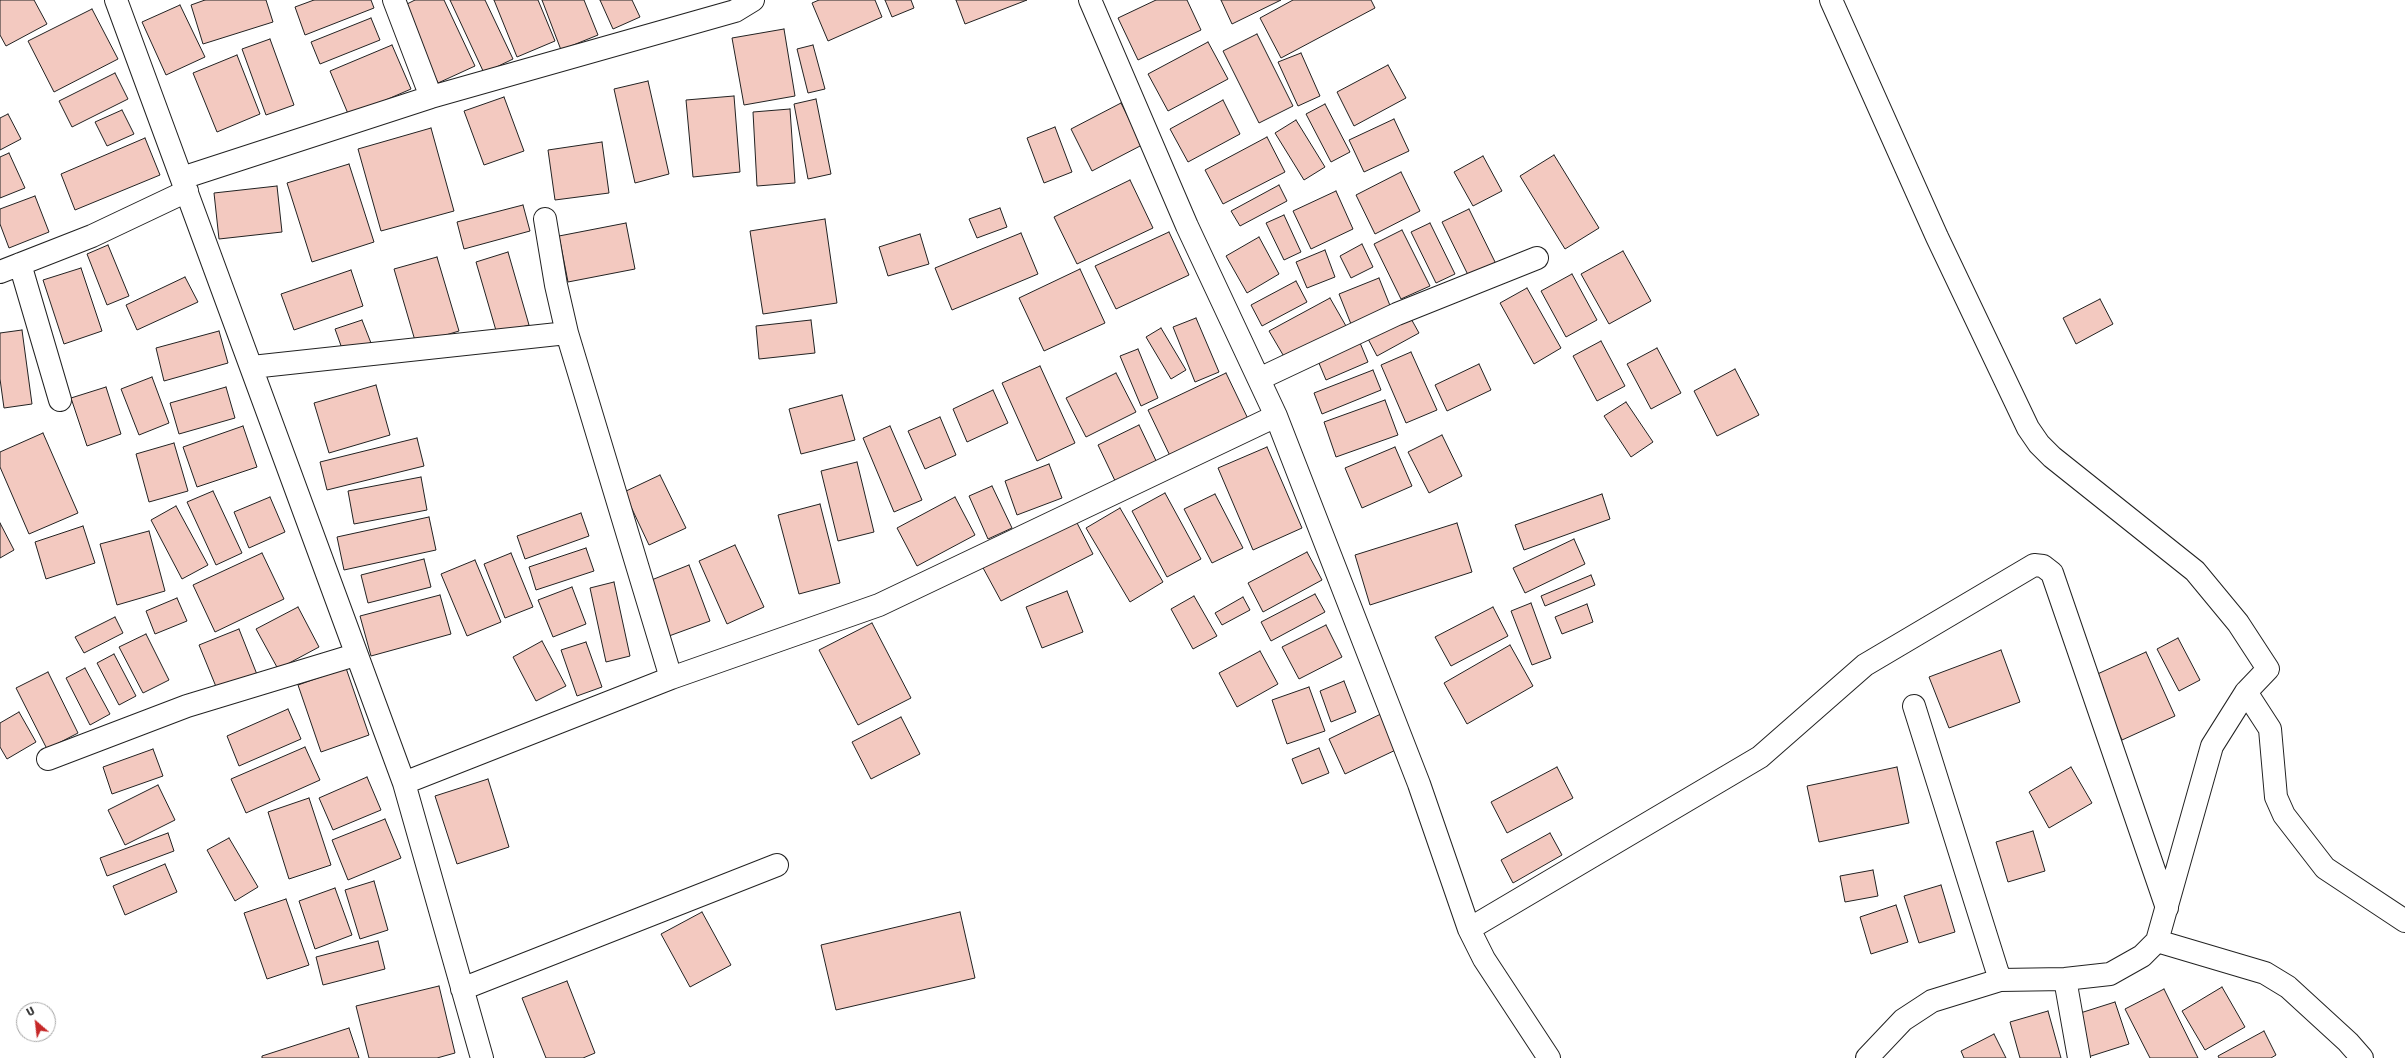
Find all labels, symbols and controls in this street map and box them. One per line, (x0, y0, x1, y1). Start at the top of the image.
north arrow (16, 1002, 56, 1042)
text: U (24, 1004, 37, 1019)

